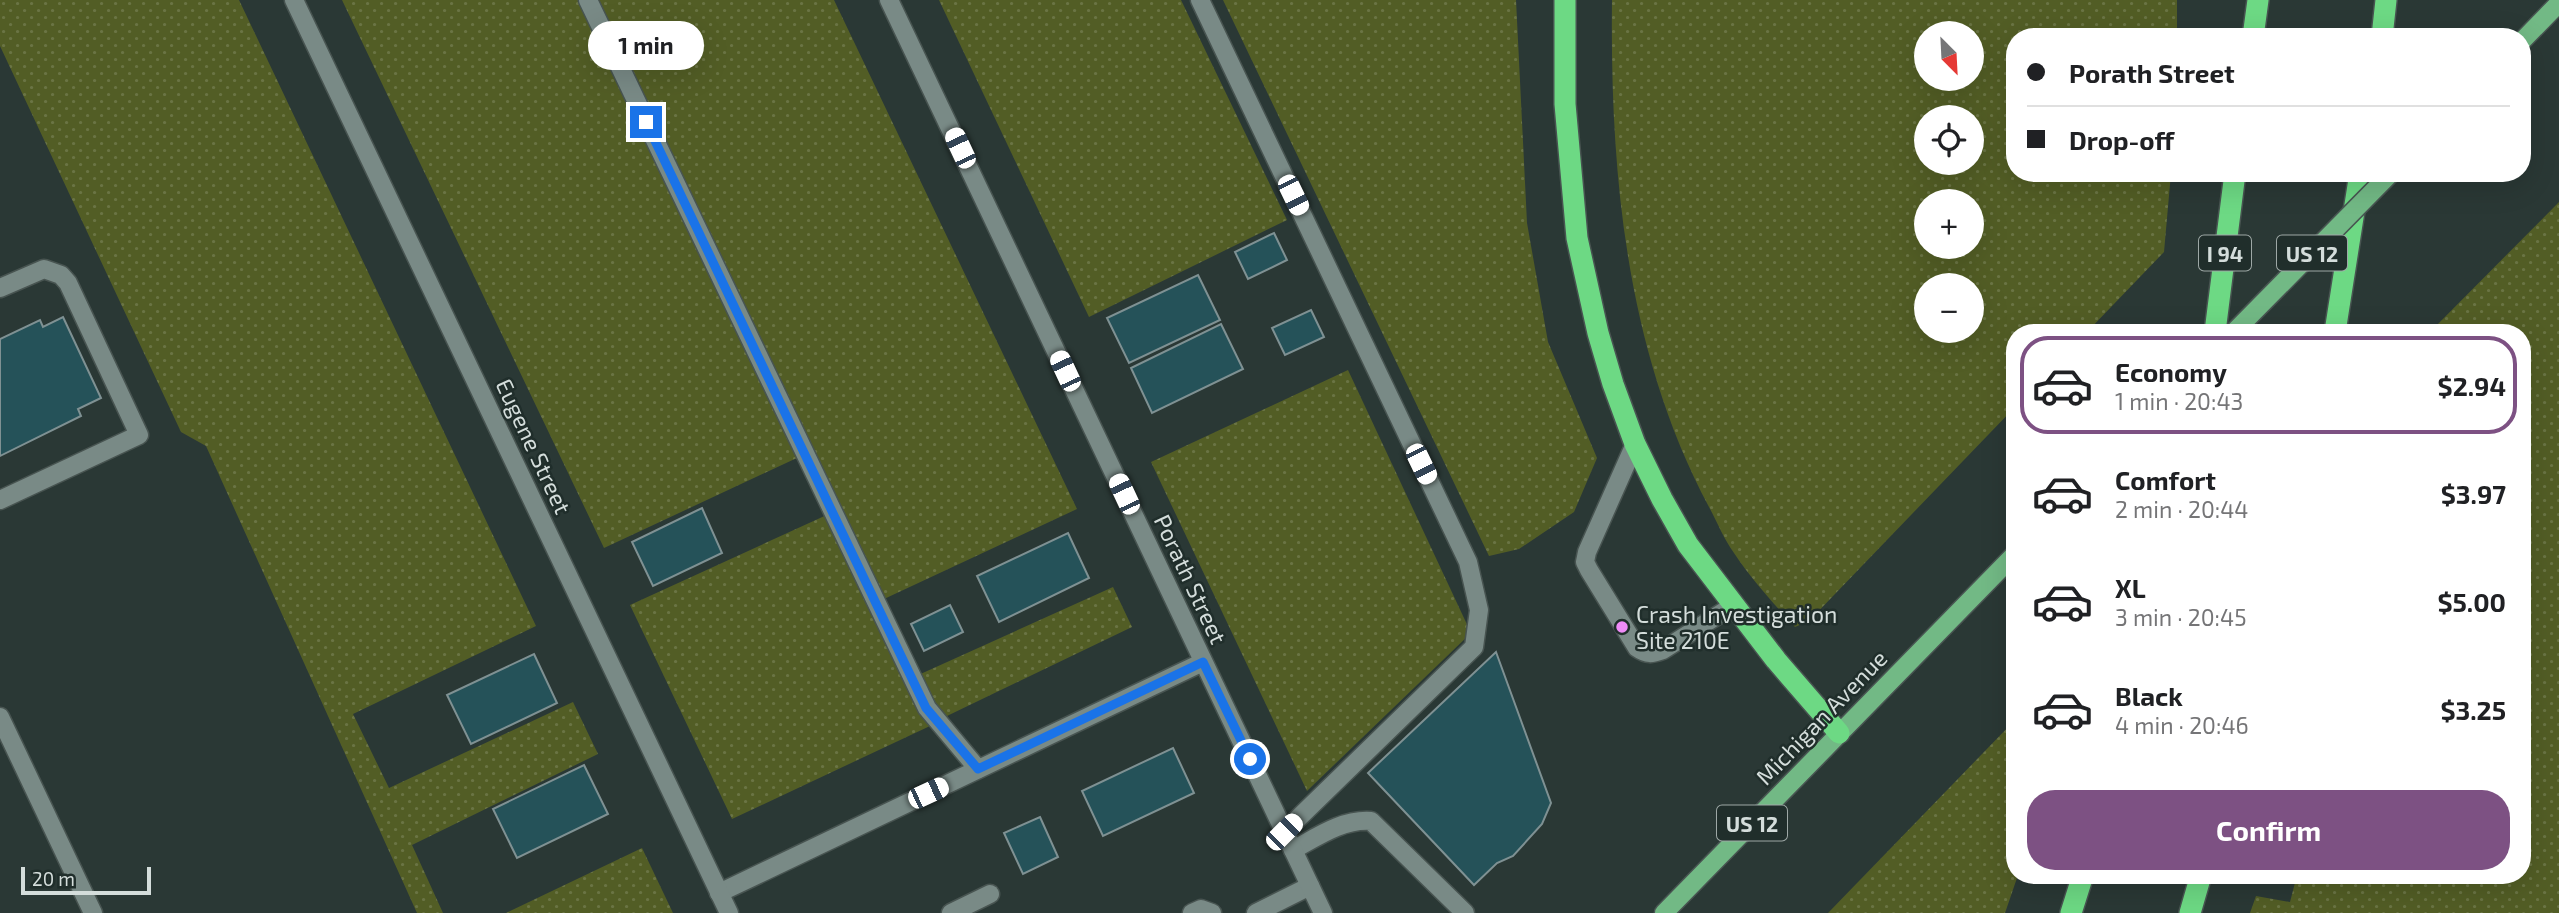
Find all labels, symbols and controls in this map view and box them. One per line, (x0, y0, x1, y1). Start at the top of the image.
callout: 1 min (588, 20, 704, 69)
north arrow (1914, 21, 1984, 91)
map controls (1914, 21, 1984, 343)
text: 1 min (618, 31, 674, 59)
text: Porath Street (2069, 57, 2235, 88)
button: locate (1914, 105, 1984, 175)
route end (630, 106, 662, 138)
text: Drop-off (2069, 124, 2174, 155)
car (942, 125, 979, 171)
car (1275, 172, 1312, 218)
button: + (1914, 189, 1984, 259)
road number: I 94 (2199, 236, 2251, 270)
road number: US 12 (2277, 236, 2347, 270)
button: − (1914, 273, 1984, 343)
car (1047, 348, 1084, 394)
icon: car (2031, 354, 2094, 417)
text: Economy (2115, 356, 2227, 387)
text: $2.94 (2438, 370, 2506, 401)
street label: Eugene Street (490, 374, 578, 518)
text: 1 min · 20:43 (2115, 387, 2243, 415)
car (1403, 441, 1440, 487)
icon: car (2031, 462, 2094, 525)
text: Comfort (2115, 464, 2216, 495)
car (1106, 471, 1143, 517)
text: $3.97 (2441, 478, 2506, 509)
text: 2 min · 20:44 (2115, 495, 2248, 523)
street label: Porath Street (1149, 510, 1233, 648)
icon: car (2031, 570, 2094, 633)
text: XL (2115, 572, 2146, 603)
text: $5.00 (2437, 586, 2506, 617)
place label: Crash Investigation Site 210E (1636, 600, 1837, 654)
text: 3 min · 20:45 (2115, 603, 2247, 631)
marker: Crash Investigation Site 210E (1614, 619, 1630, 635)
street label: Michigan Avenue (1750, 644, 1892, 790)
icon: car (2031, 678, 2094, 741)
text: Black (2115, 680, 2183, 711)
text: $3.25 (2440, 694, 2506, 725)
text: 4 min · 20:46 (2115, 711, 2249, 739)
route start (1234, 743, 1266, 775)
car (905, 775, 952, 811)
button: Confirm (2027, 790, 2510, 870)
road number: US 12 (1717, 806, 1787, 840)
car (1262, 810, 1307, 854)
scale bar (21, 864, 150, 896)
text: 20 m (32, 867, 75, 890)

